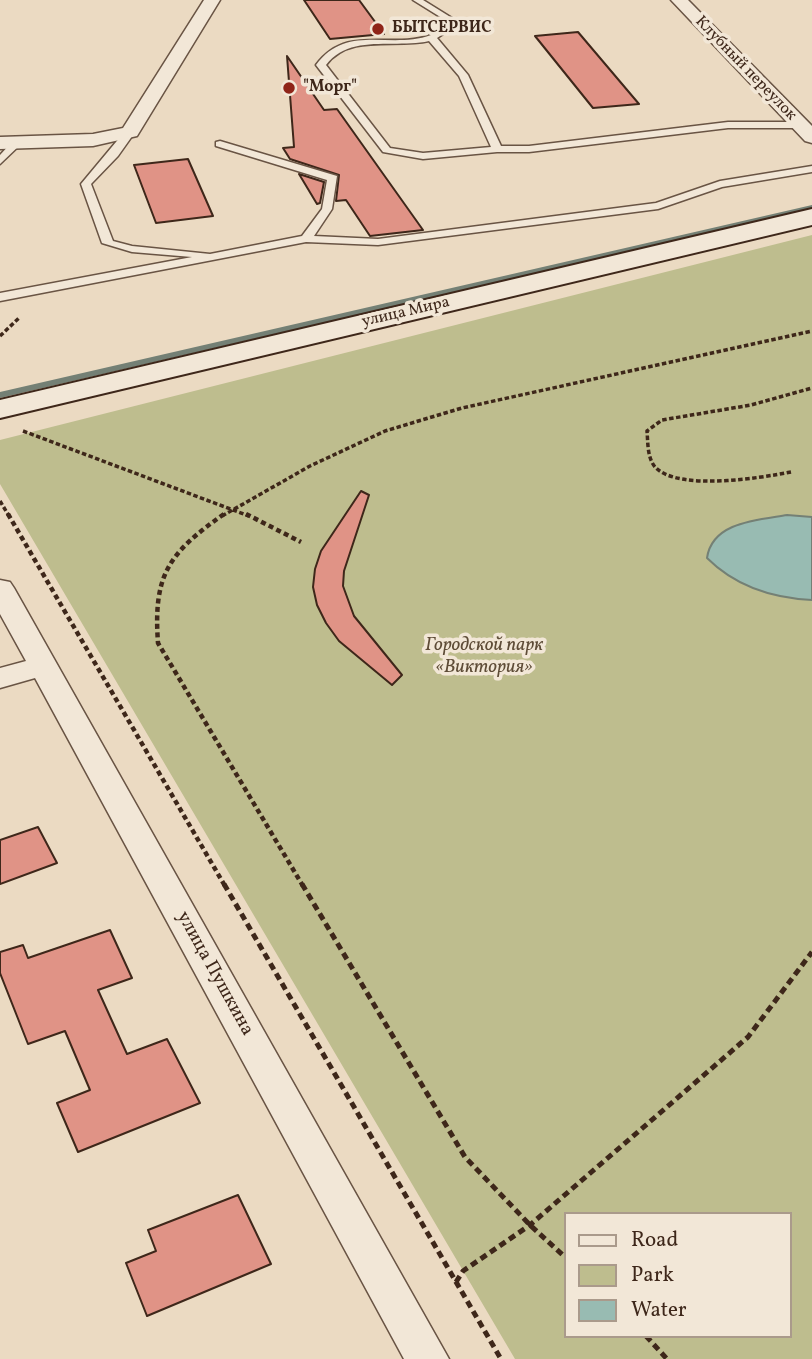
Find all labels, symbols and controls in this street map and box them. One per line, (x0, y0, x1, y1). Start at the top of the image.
street label: Клубный переулок (690, 13, 800, 125)
place label: БЫТСЕРВИС (392, 19, 492, 39)
marker: БЫТСЕРВИС (370, 21, 386, 37)
place label: "Морг" (303, 78, 357, 98)
marker: "Морг" (281, 80, 297, 96)
street label: улица Мира (360, 294, 452, 332)
park label: Городской парк «Виктория» (425, 636, 543, 680)
street label: улица Пушкина (170, 908, 258, 1040)
legend (564, 1212, 791, 1338)
text: Road (631, 1226, 678, 1255)
text: Park (631, 1261, 674, 1290)
text: Water (631, 1296, 687, 1325)

